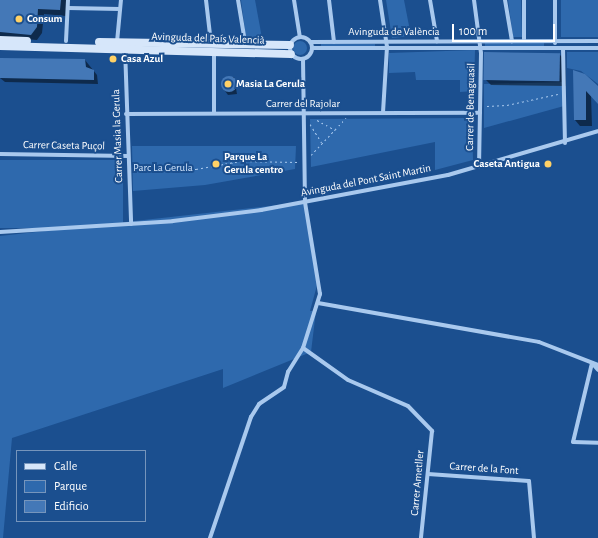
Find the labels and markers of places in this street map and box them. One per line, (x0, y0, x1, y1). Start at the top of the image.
place label: Consum (27, 12, 62, 26)
marker: Consum (14, 14, 24, 24)
place label: Casa Azul (121, 52, 163, 66)
marker: Casa Azul (108, 54, 118, 64)
place label: Masia La Gerula (236, 77, 305, 91)
marker: Masia La Gerula (223, 79, 233, 89)
place label: Parque La Gerula centro (224, 151, 283, 177)
place label: Caseta Antigua (473, 157, 540, 171)
marker: Parque La Gerula centro (211, 159, 221, 169)
marker: Caseta Antigua (543, 159, 553, 169)

